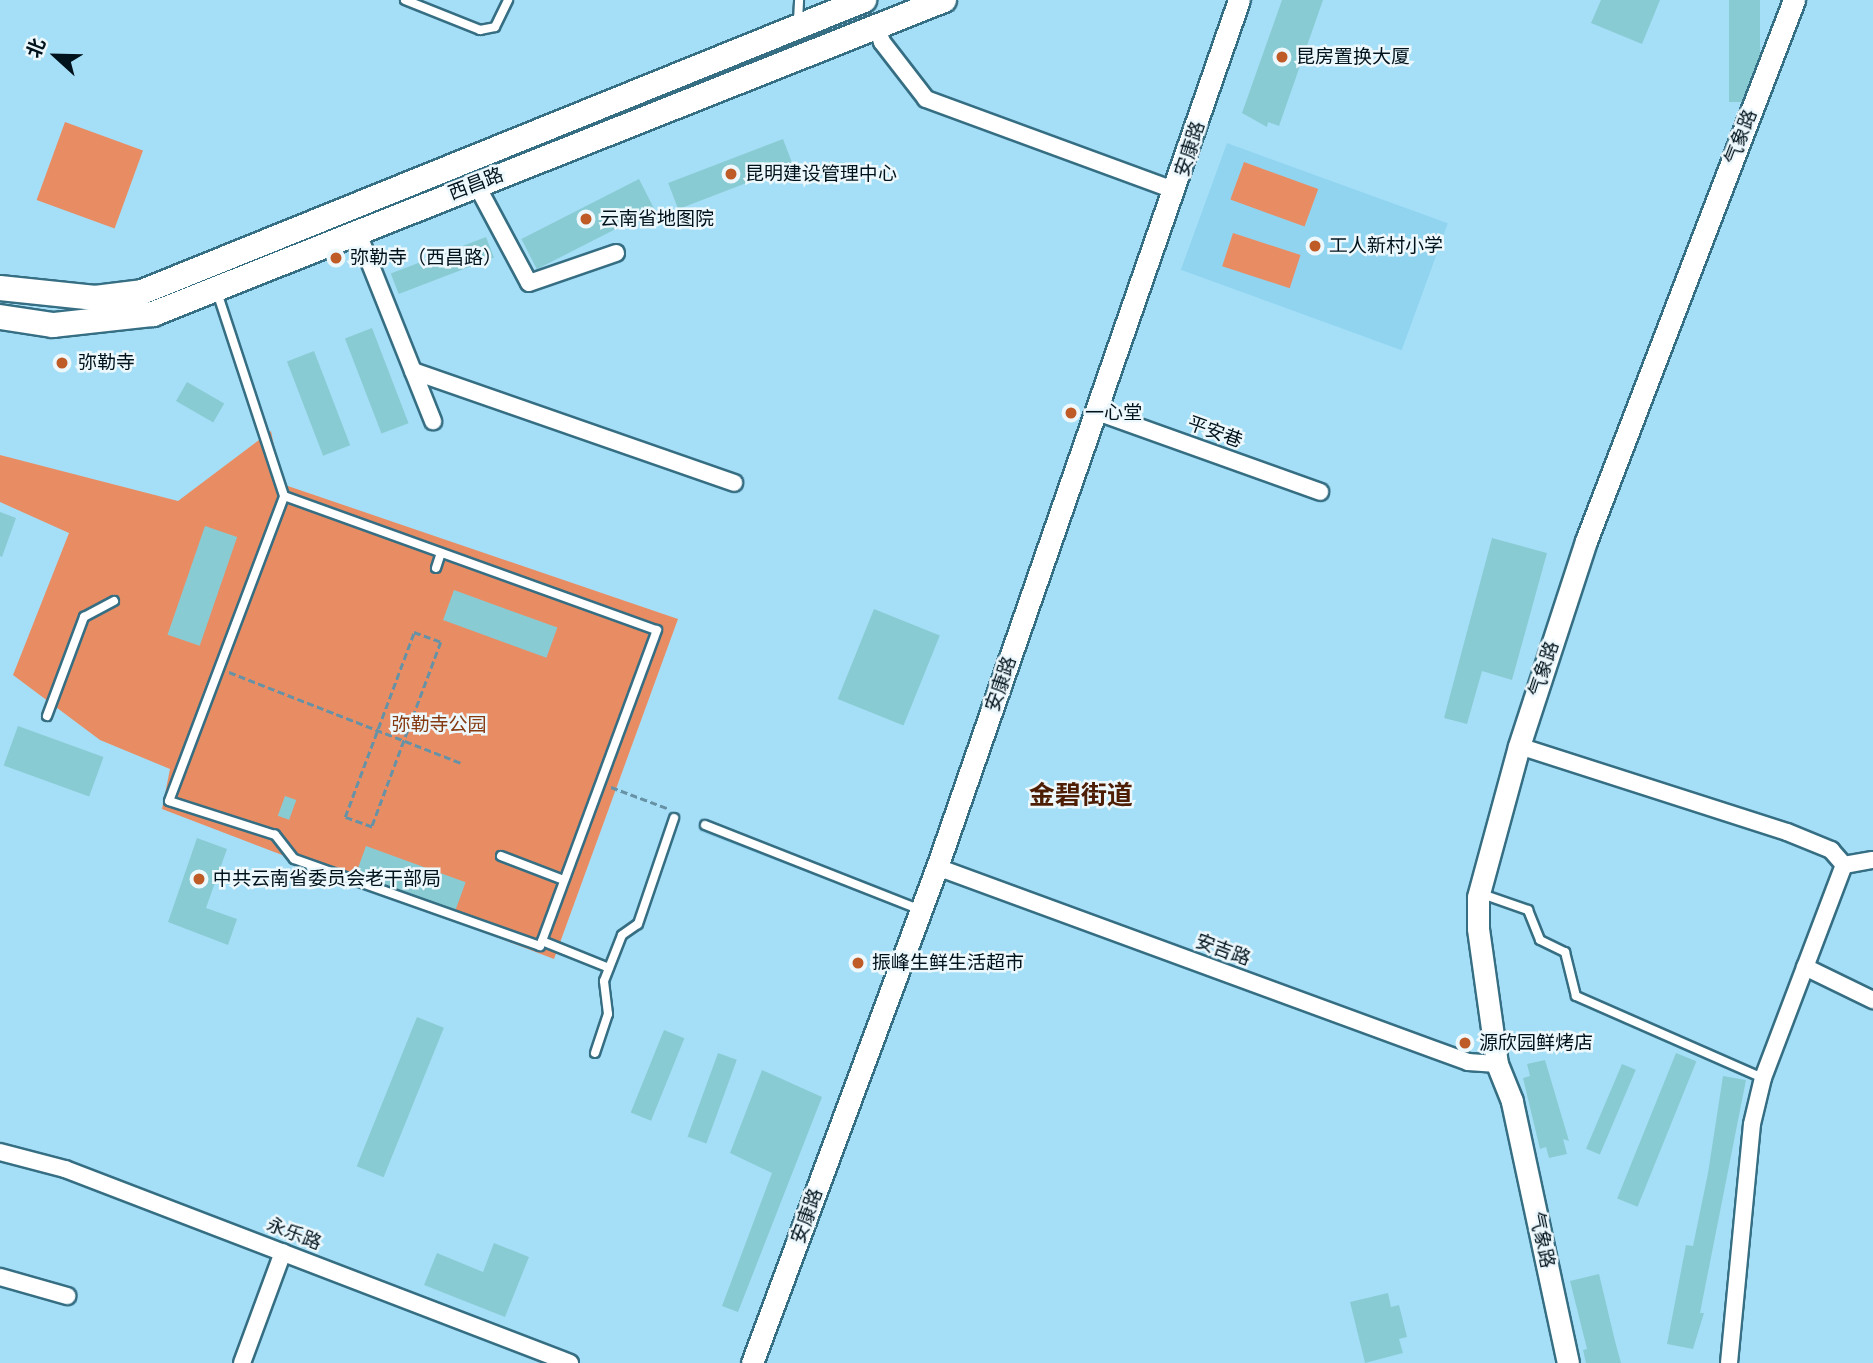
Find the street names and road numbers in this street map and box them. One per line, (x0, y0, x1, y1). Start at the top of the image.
street label: 气象路 (1720, 106, 1762, 168)
street label: 安康路 (1170, 118, 1210, 180)
street label: 西昌路 (445, 163, 507, 205)
street label: 平安巷 (1184, 412, 1246, 452)
street label: 气象路 (1524, 638, 1564, 700)
street label: 安康路 (981, 653, 1021, 715)
street label: 安吉路 (1192, 930, 1254, 970)
street label: 安康路 (787, 1185, 827, 1247)
street label: 气象路 (1525, 1210, 1559, 1270)
street label: 永乐路 (263, 1213, 325, 1255)

